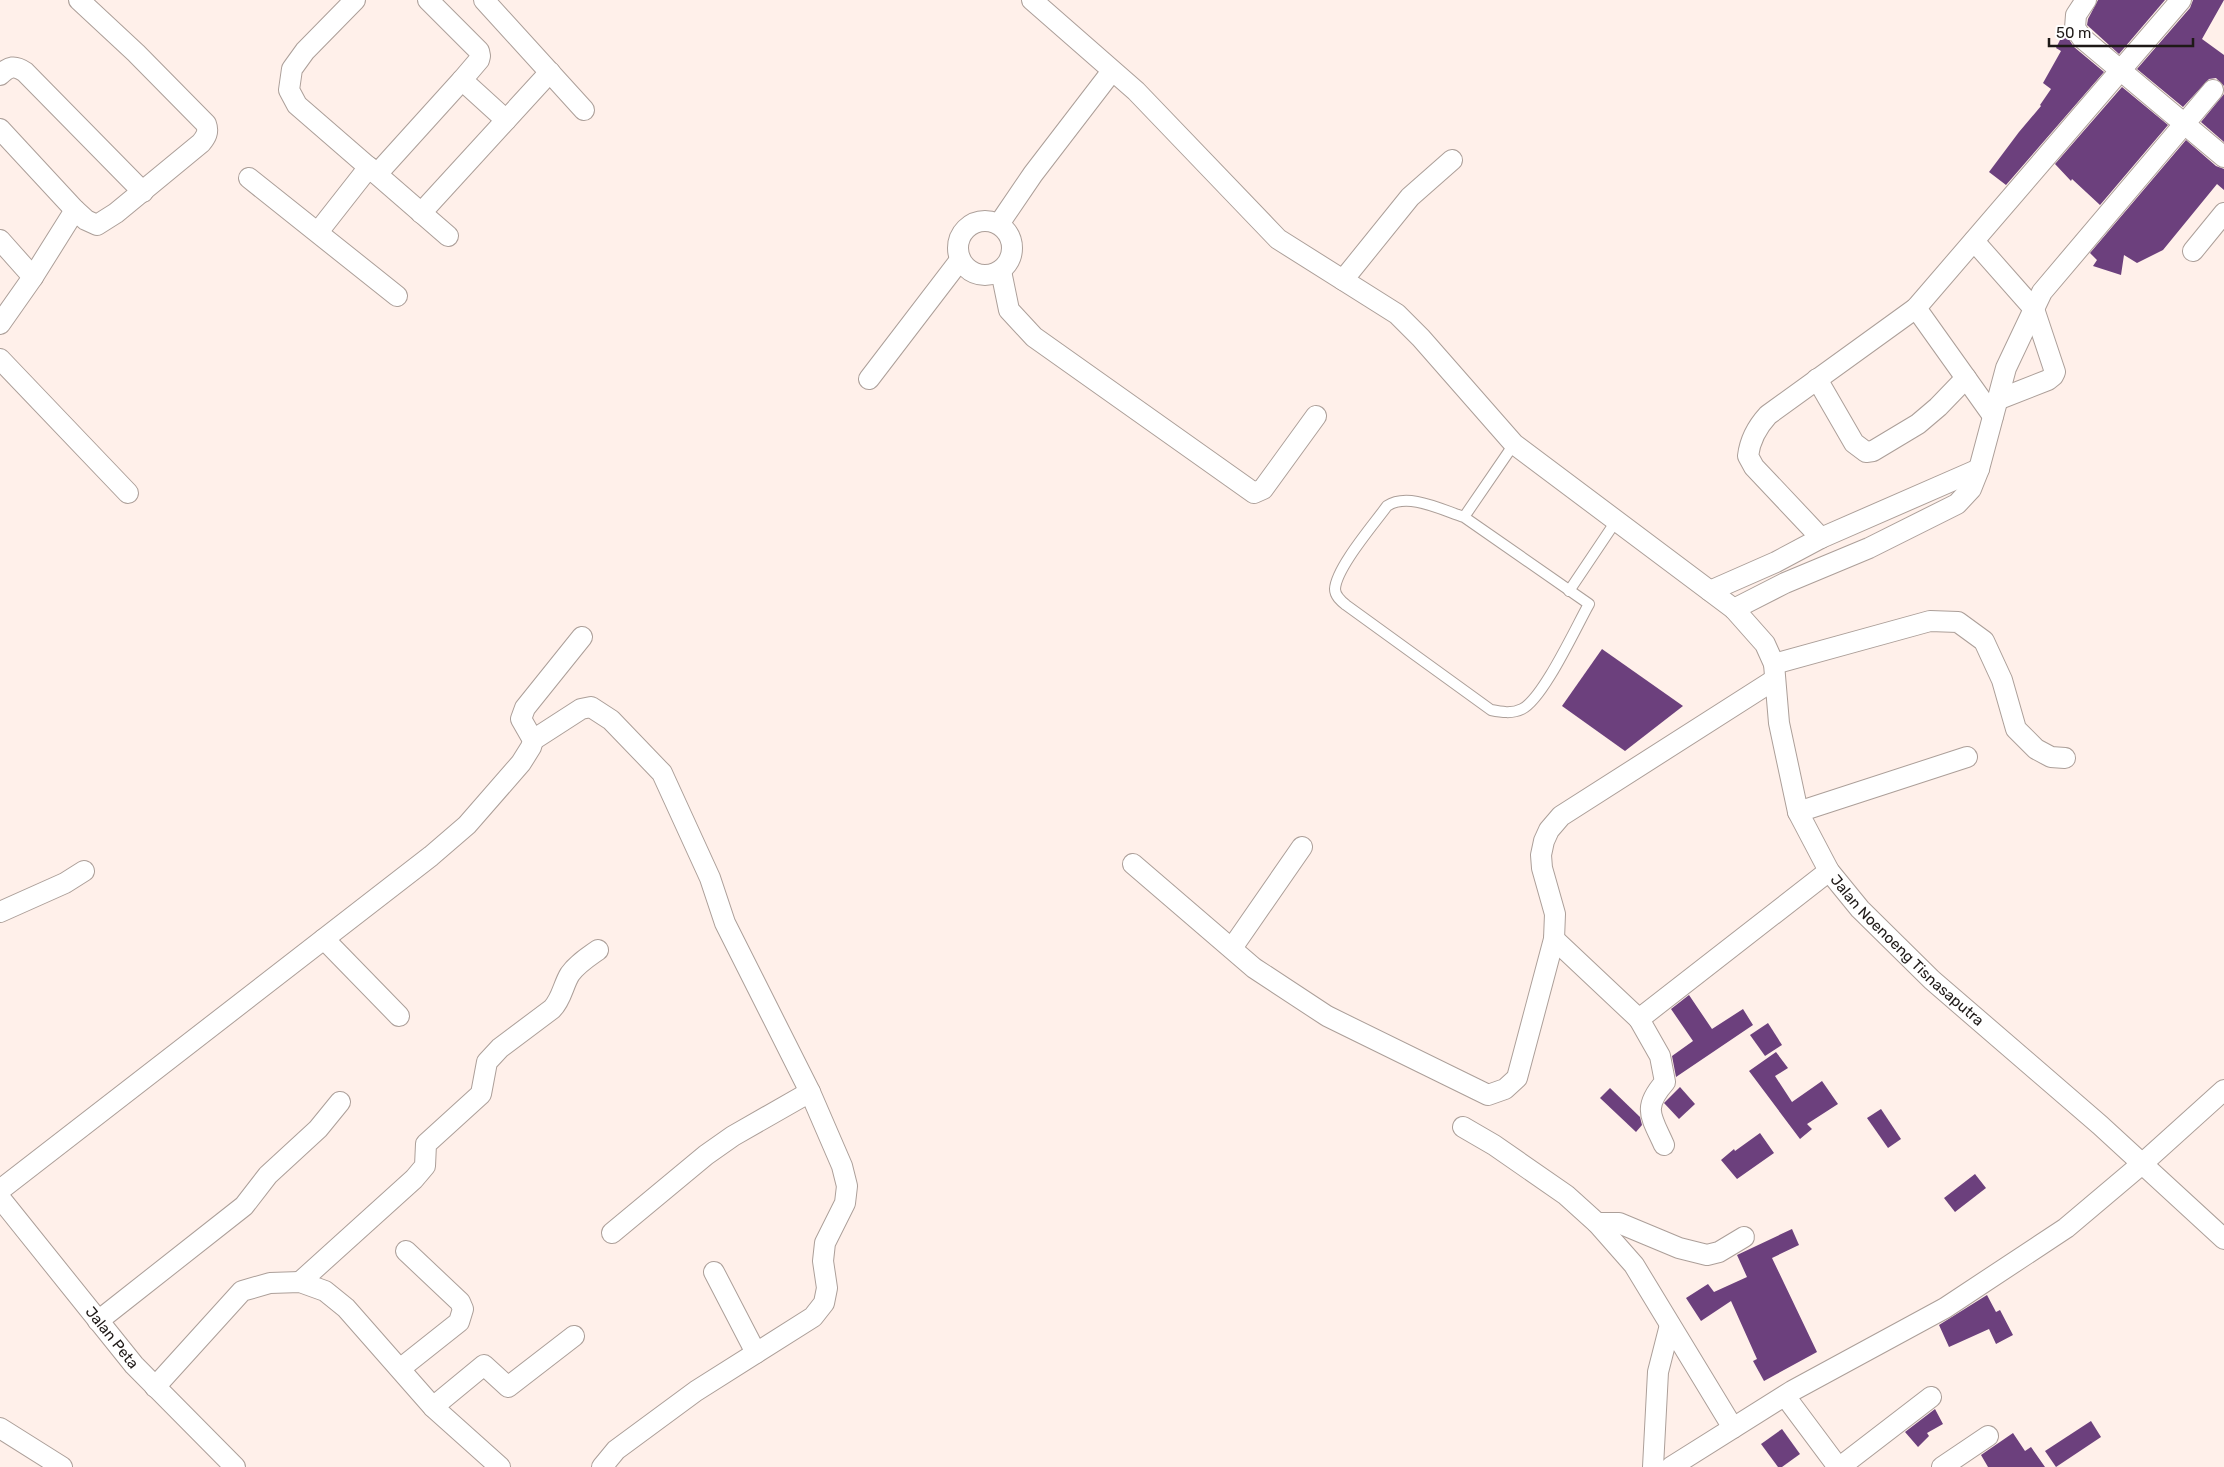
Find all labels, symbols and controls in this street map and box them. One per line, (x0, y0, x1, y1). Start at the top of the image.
scale bar (2049, 15, 2193, 47)
text: 50 m (2056, 24, 2091, 42)
street label: Jalan Noenoeng Tisnasaputra (1827, 871, 1988, 1030)
street label: Jalan Peta (82, 1303, 142, 1372)

